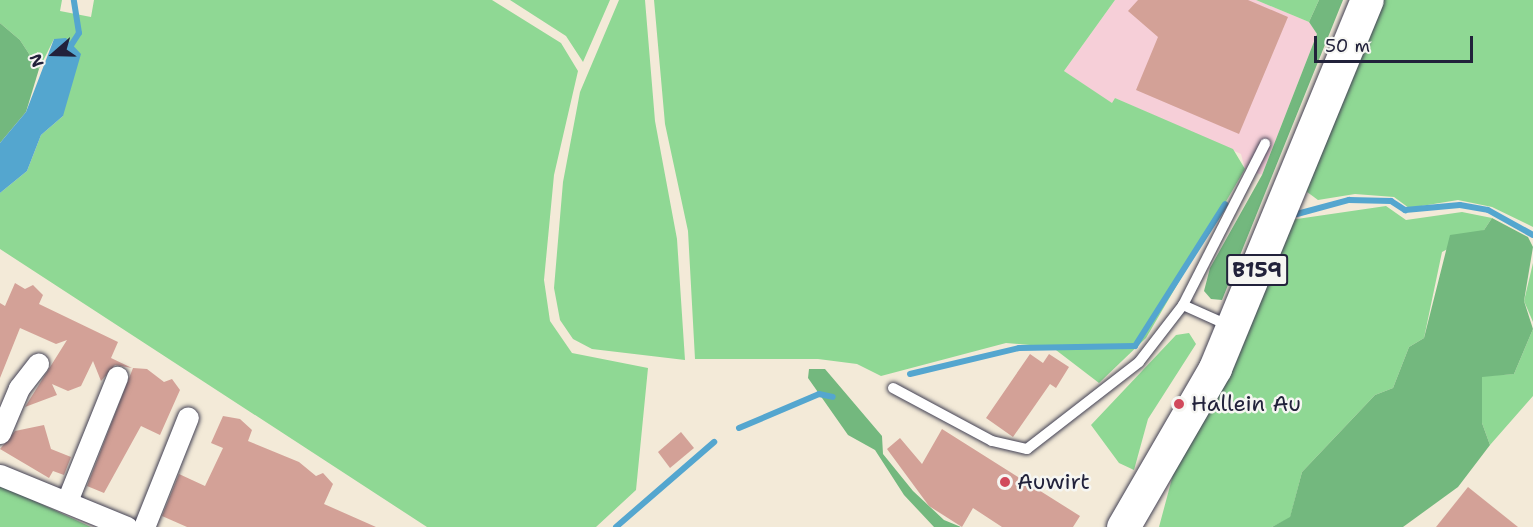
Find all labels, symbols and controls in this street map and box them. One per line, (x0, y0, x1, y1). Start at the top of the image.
north arrow (24, 24, 84, 84)
scale bar (1317, 24, 1476, 62)
text: 50 m (1325, 34, 1370, 58)
text: N (25, 51, 49, 70)
road number: B159 (1226, 252, 1288, 288)
place label: Hallein Au (1191, 391, 1301, 417)
marker: Hallein Au (1172, 397, 1186, 411)
place label: Auwirt (1017, 469, 1090, 495)
marker: Auwirt (998, 475, 1012, 489)

